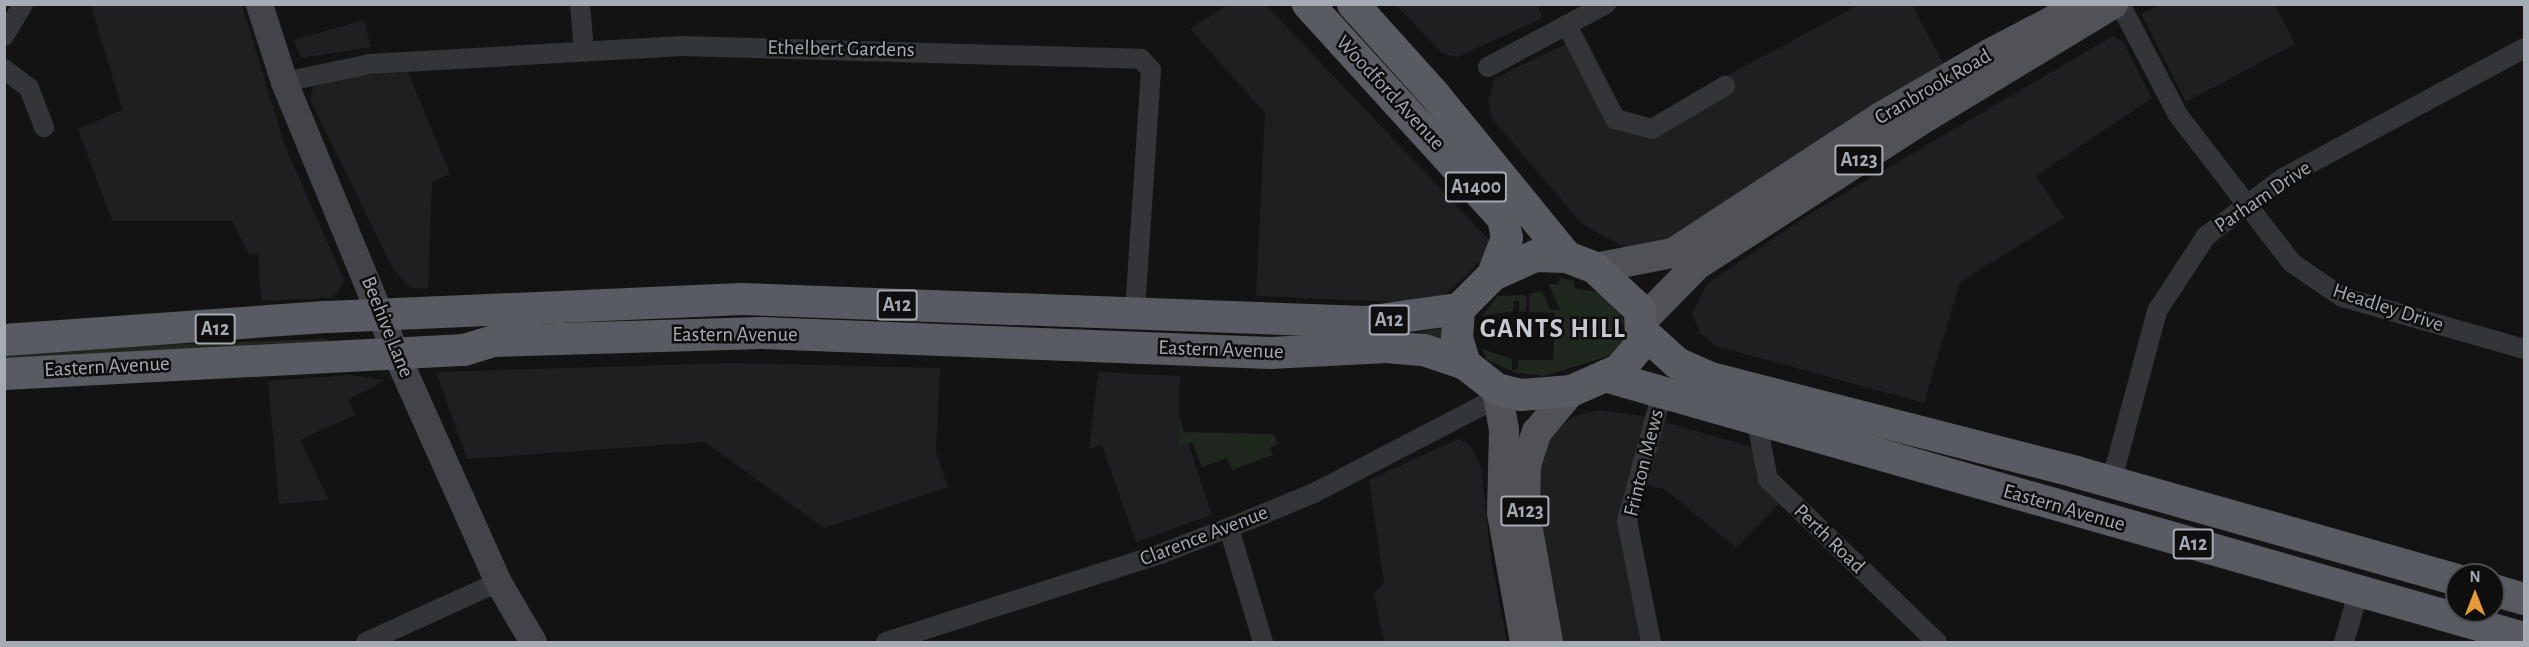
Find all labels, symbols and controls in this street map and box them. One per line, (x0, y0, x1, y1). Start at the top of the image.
street label: Woodford Avenue (1330, 30, 1450, 156)
street label: Ethelbert Gardens (767, 35, 915, 63)
street label: Cranbrook Road (1870, 44, 1996, 130)
road number: A123 (1834, 143, 1884, 177)
street label: Parham Drive (2210, 156, 2316, 238)
road number: A1400 (1444, 170, 1508, 204)
street label: Beehive Lane (355, 273, 419, 381)
street label: Headley Drive (2329, 278, 2447, 338)
road number: A12 (876, 288, 918, 322)
road number: A12 (1368, 303, 1410, 337)
road number: A12 (194, 312, 236, 346)
district label: GANTS HILL (1480, 313, 1626, 345)
street label: Eastern Avenue (672, 322, 798, 348)
street label: Eastern Avenue (1158, 335, 1284, 365)
street label: Eastern Avenue (44, 351, 170, 383)
street label: Frinton Mews (1619, 407, 1669, 519)
street label: Eastern Avenue (2000, 479, 2128, 537)
road number: A123 (1500, 494, 1550, 528)
street label: Perth Road (1788, 499, 1870, 579)
street label: Clarence Avenue (1136, 500, 1272, 572)
road number: A12 (2172, 527, 2214, 561)
north arrow (2445, 563, 2505, 623)
text: N (2469, 569, 2481, 585)

